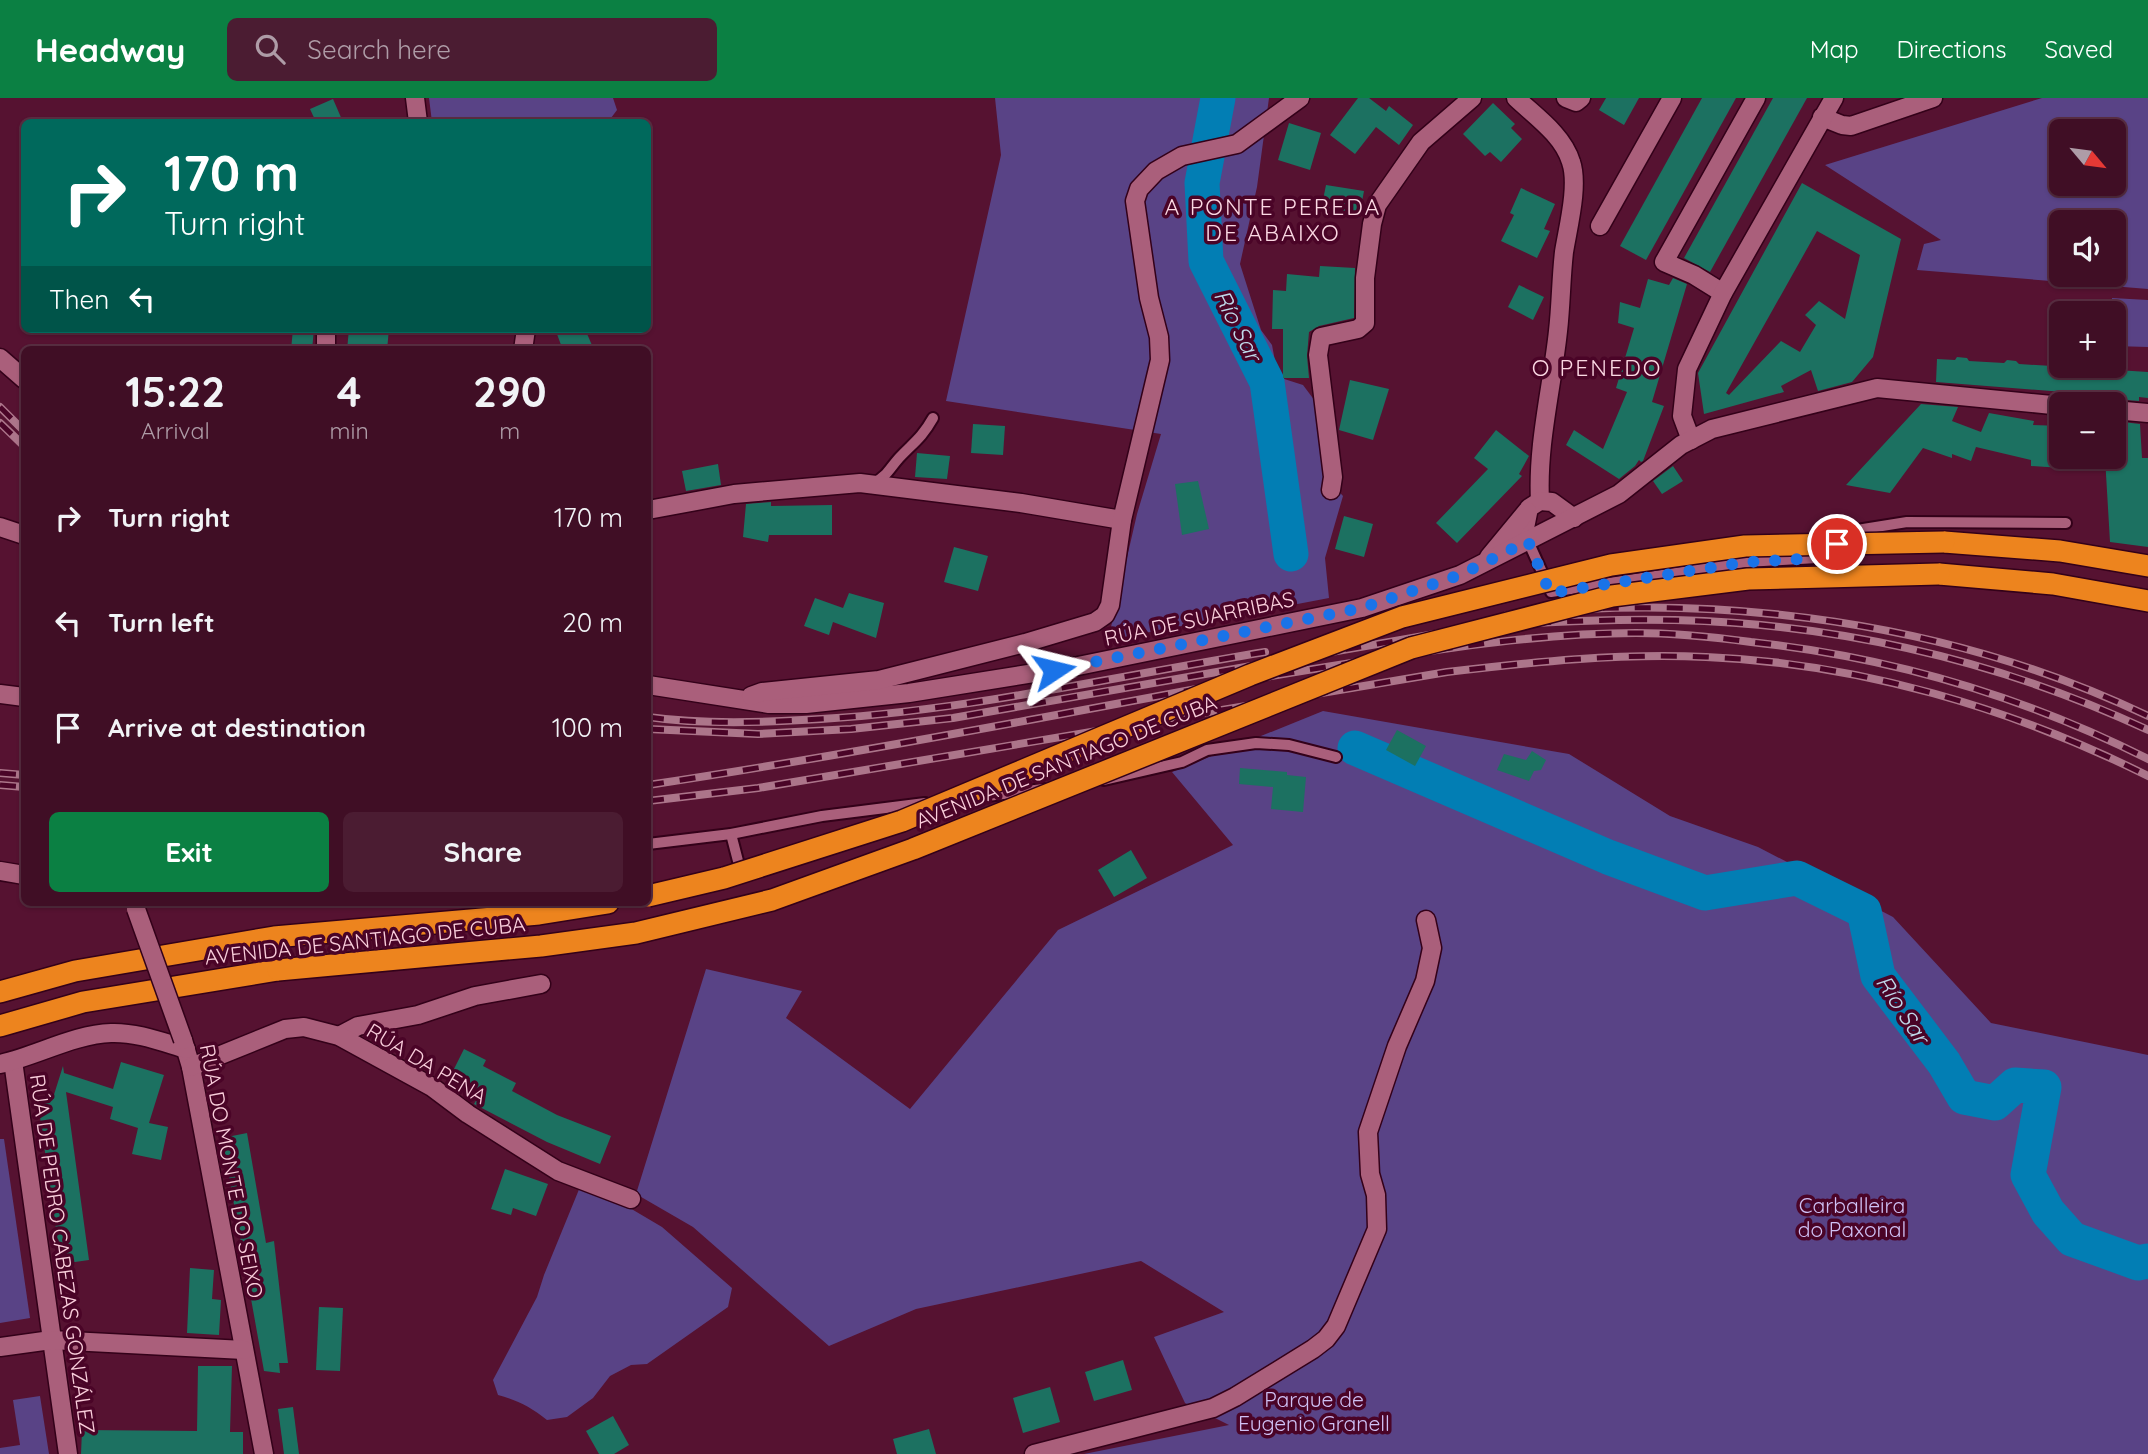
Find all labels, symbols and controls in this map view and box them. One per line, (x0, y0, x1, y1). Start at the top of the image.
search box (227, 18, 717, 81)
text: Headway (35, 29, 185, 70)
icon: search (251, 30, 289, 68)
text: Search here (307, 33, 451, 66)
text: Map (1810, 34, 1859, 64)
text: Directions (1897, 34, 2007, 64)
text: Saved (2045, 34, 2113, 64)
north arrow (2049, 119, 2126, 196)
map controls (2049, 119, 2126, 469)
text: 170 m (164, 142, 299, 203)
icon: right (49, 147, 140, 238)
district label: A PONTE PEREDA DE ABAIXO (1164, 192, 1382, 247)
text: Turn right (164, 203, 305, 243)
button: sound (2049, 210, 2126, 287)
icon: left (123, 280, 161, 318)
text: Then (49, 283, 109, 316)
water label: Río Sar (1208, 284, 1270, 368)
button: + (2049, 301, 2126, 378)
district label: O PENEDO (1532, 353, 1662, 382)
text: 15:22 (125, 365, 225, 418)
text: 4 (337, 365, 361, 418)
text: 290 (473, 365, 547, 418)
button: − (2049, 392, 2126, 469)
text: Arrival (141, 416, 210, 445)
text: min (330, 416, 369, 445)
text: m (499, 416, 520, 445)
icon: right (49, 499, 87, 537)
text: Turn right (108, 501, 230, 534)
text: 170 m (554, 501, 623, 534)
pin (1807, 514, 1867, 574)
icon: arrive (1818, 525, 1856, 563)
street label: RÚA DE SUARRIBAS (1102, 585, 1296, 651)
icon: left (49, 604, 87, 642)
text: Turn left (108, 606, 215, 639)
text: 20 m (562, 606, 623, 639)
position arrow (1017, 633, 1091, 707)
street label: AVENIDA DE SANTIAGO DE CUBA (912, 689, 1220, 833)
icon: arrive (49, 709, 87, 747)
text: Arrive at destination (108, 711, 366, 744)
text: 100 m (552, 711, 623, 744)
button: Exit (49, 812, 329, 892)
button: Share (343, 812, 623, 892)
street label: AVENIDA DE SANTIAGO DE CUBA (203, 910, 527, 970)
water label: Río Sar (1870, 969, 1938, 1051)
street label: RÚA DA PENA (362, 1017, 492, 1109)
street label: RÚA DO MONTE DO SEIXO (195, 1042, 269, 1300)
street label: RÚA DE PEDRO CABEZAS GONZÁLEZ (25, 1072, 101, 1436)
park label: Carballeira do Paxonal (1798, 1192, 1906, 1242)
park label: Parque de Eugenio Granell (1238, 1386, 1390, 1436)

